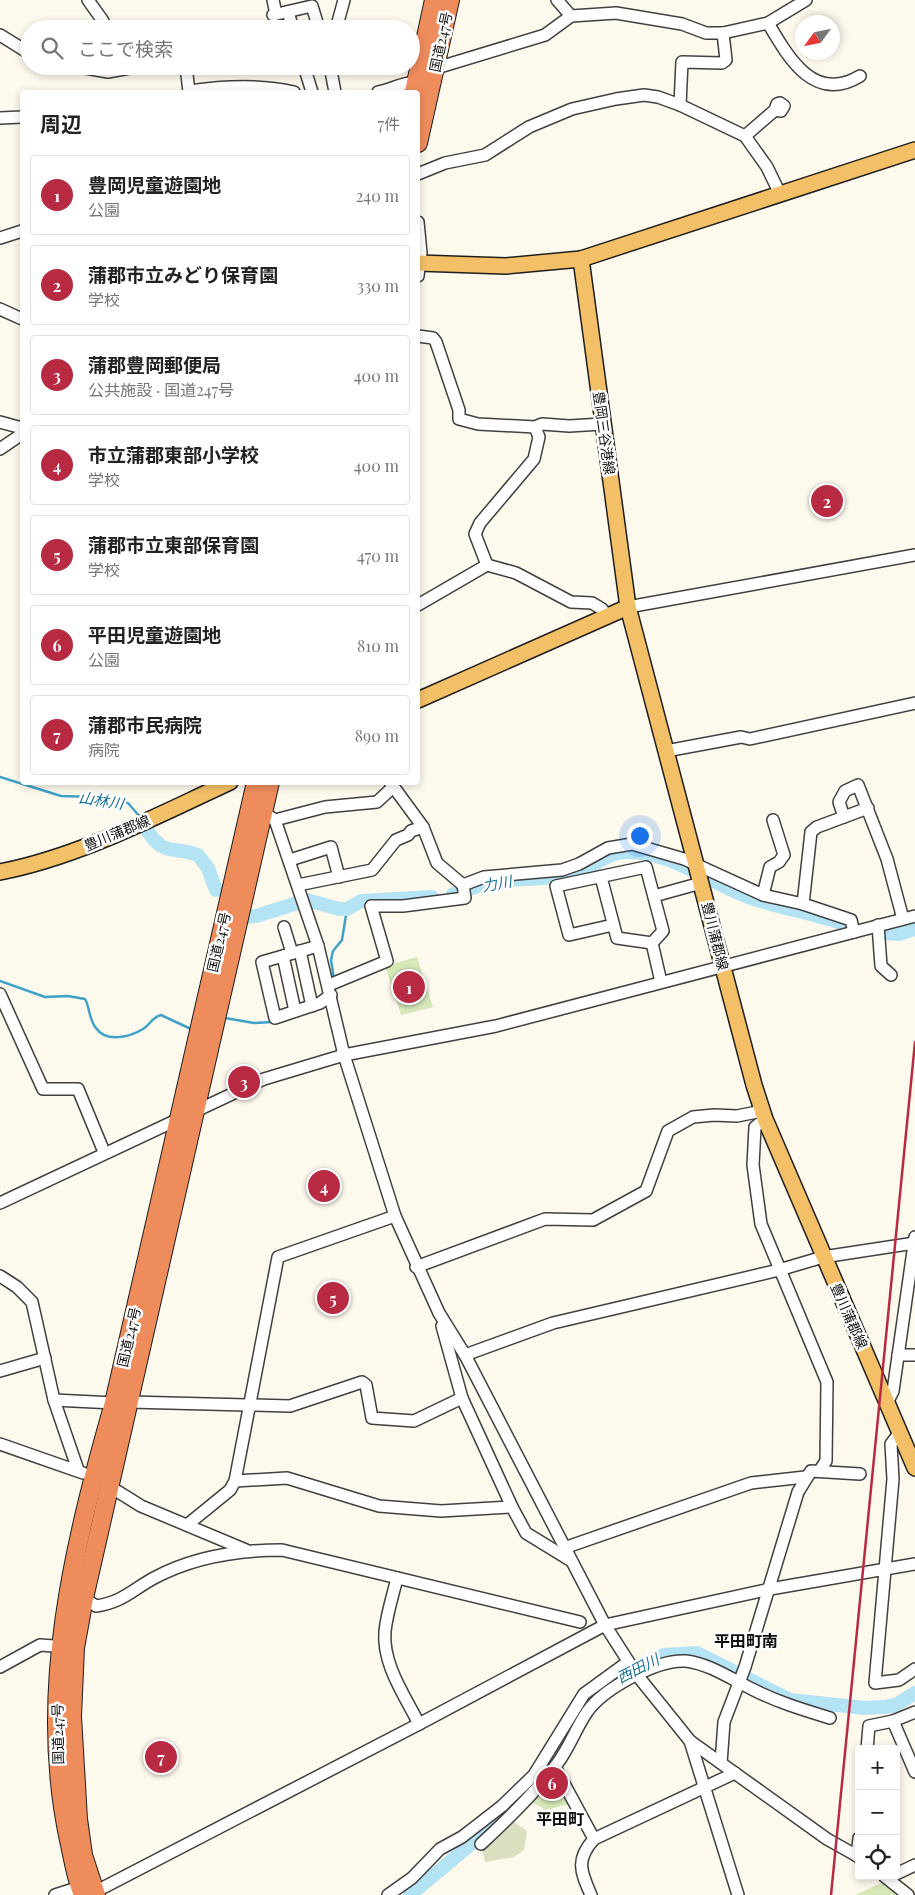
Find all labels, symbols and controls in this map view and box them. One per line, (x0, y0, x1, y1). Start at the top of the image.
street label: 国道247号 (425, 10, 456, 74)
north arrow (795, 15, 840, 60)
search box (20, 20, 420, 75)
icon: search (38, 34, 66, 62)
text: ここで検索 (78, 35, 173, 61)
text: 周辺 (40, 109, 82, 137)
text: 7件 (378, 113, 400, 134)
text: 豊岡児童遊園地 (88, 171, 221, 197)
text: 1 (54, 185, 60, 206)
text: 240 m (356, 185, 399, 206)
text: 公園 (88, 199, 120, 220)
text: 蒲郡市立みどり保育園 (88, 261, 278, 287)
text: 2 (53, 275, 61, 296)
text: 330 m (357, 275, 399, 296)
text: 学校 (88, 289, 120, 310)
text: 蒲郡豊岡郵便局 (88, 351, 221, 377)
text: 3 (53, 365, 61, 386)
text: 400 m (354, 365, 399, 386)
text: 公共施設 · 国道247号 (88, 379, 234, 400)
street label: 豊岡三谷港線 (589, 390, 620, 476)
text: 市立蒲郡東部小学校 (88, 441, 259, 467)
text: 4 (53, 455, 61, 476)
text: 400 m (354, 455, 399, 476)
text: 学校 (88, 469, 120, 490)
pin: 2 (811, 482, 843, 520)
text: 蒲郡市立東部保育園 (88, 531, 259, 557)
text: 5 (53, 545, 61, 566)
text: 470 m (357, 545, 399, 566)
text: 学校 (88, 559, 120, 580)
text: 平田児童遊園地 (88, 621, 221, 647)
text: 6 (53, 635, 61, 656)
text: 810 m (357, 635, 399, 656)
text: 公園 (88, 649, 120, 670)
text: 蒲郡市民病院 (88, 711, 202, 737)
text: 7 (53, 725, 61, 746)
text: 890 m (355, 725, 399, 746)
text: 病院 (88, 739, 120, 760)
water label: 山林川 (77, 787, 127, 814)
street label: 豊川蒲郡線 (81, 810, 153, 855)
your location (627, 823, 653, 849)
water label: 力川 (480, 870, 515, 895)
street label: 豊川蒲郡線 (698, 900, 733, 972)
street label: 国道247号 (202, 910, 235, 974)
pin: 1 (393, 968, 425, 1006)
pin: 3 (228, 1063, 260, 1101)
pin: 4 (308, 1167, 340, 1205)
pin: 5 (317, 1279, 349, 1317)
street label: 豊川蒲郡線 (827, 1280, 872, 1352)
street label: 国道247号 (112, 1305, 145, 1369)
district label: 平田町南 (714, 1630, 778, 1651)
water label: 西田川 (613, 1648, 664, 1687)
street label: 国道247号 (47, 1703, 68, 1765)
pin: 7 (145, 1738, 177, 1776)
map controls (855, 1745, 900, 1880)
button: + (855, 1745, 900, 1790)
pin: 6 (536, 1764, 568, 1802)
button: − (855, 1790, 900, 1835)
district label: 平田町 (536, 1808, 584, 1829)
button: locate (855, 1835, 900, 1880)

